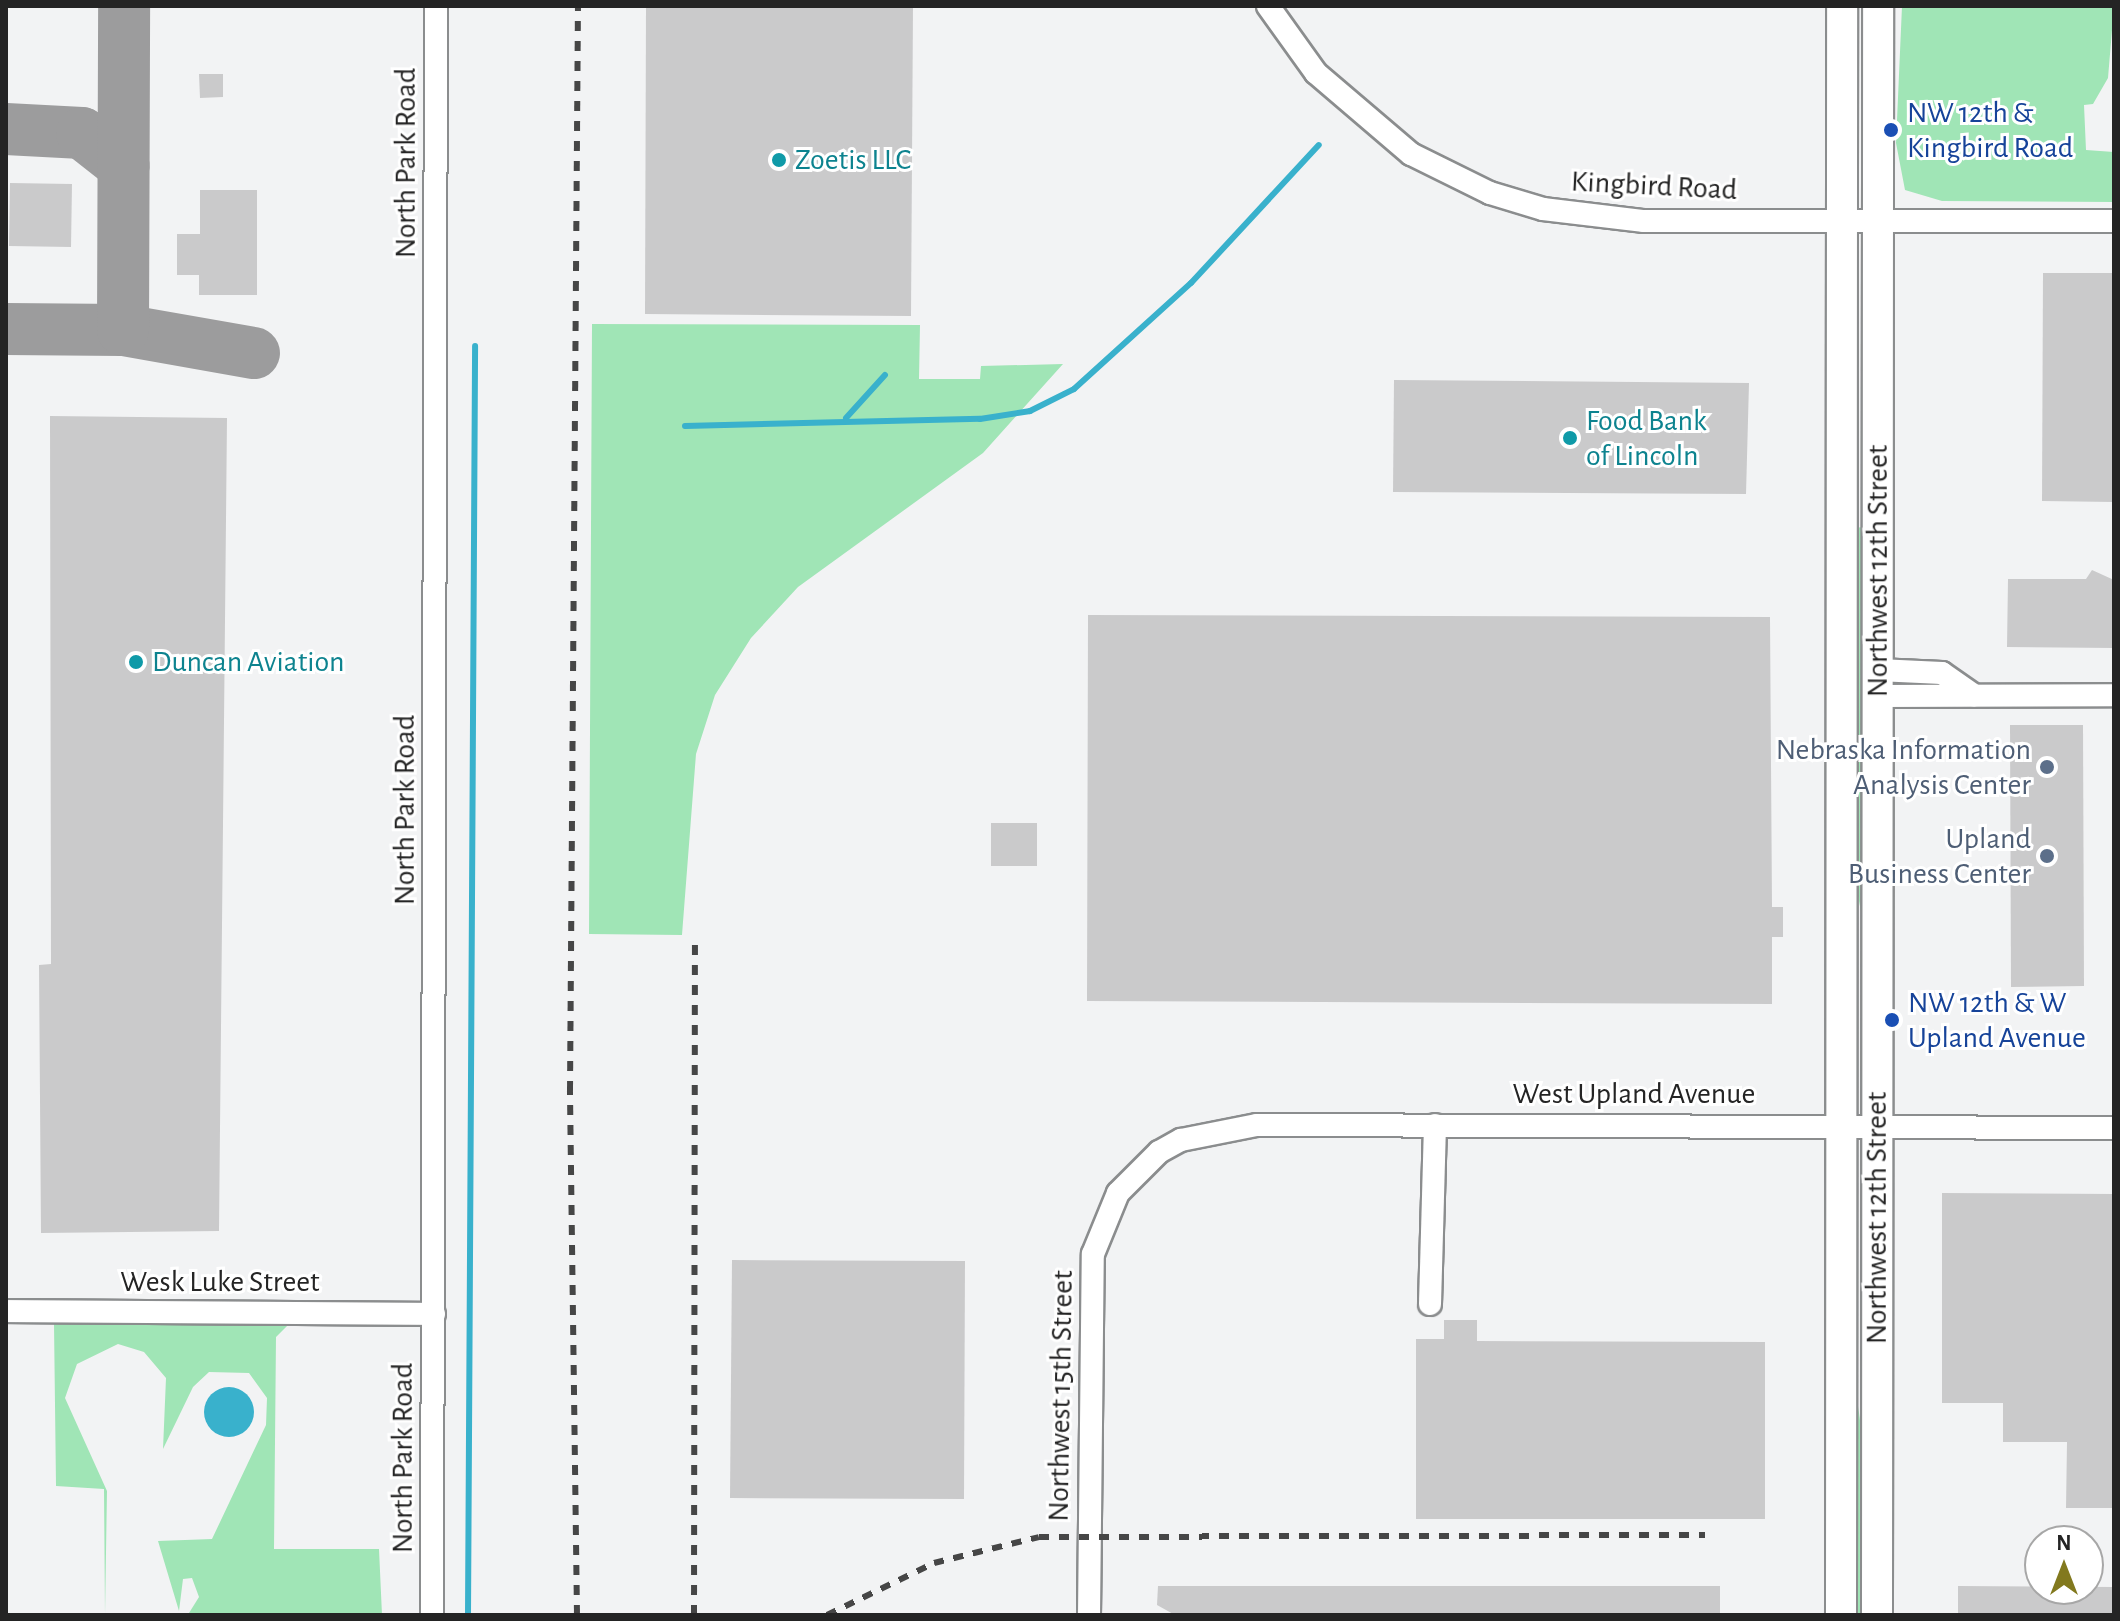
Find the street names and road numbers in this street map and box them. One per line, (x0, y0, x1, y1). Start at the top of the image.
street label: North Park Road (388, 68, 424, 258)
street label: Kingbird Road (1570, 164, 1738, 208)
street label: Northwest 12th Street (1860, 445, 1896, 697)
street label: North Park Road (387, 715, 423, 905)
street label: West Upland Avenue (1513, 1076, 1755, 1112)
street label: Northwest 12th Street (1859, 1092, 1895, 1344)
street label: Wesk Luke Street (120, 1264, 320, 1300)
street label: Northwest 15th Street (1041, 1270, 1081, 1522)
street label: North Park Road (385, 1363, 421, 1553)

